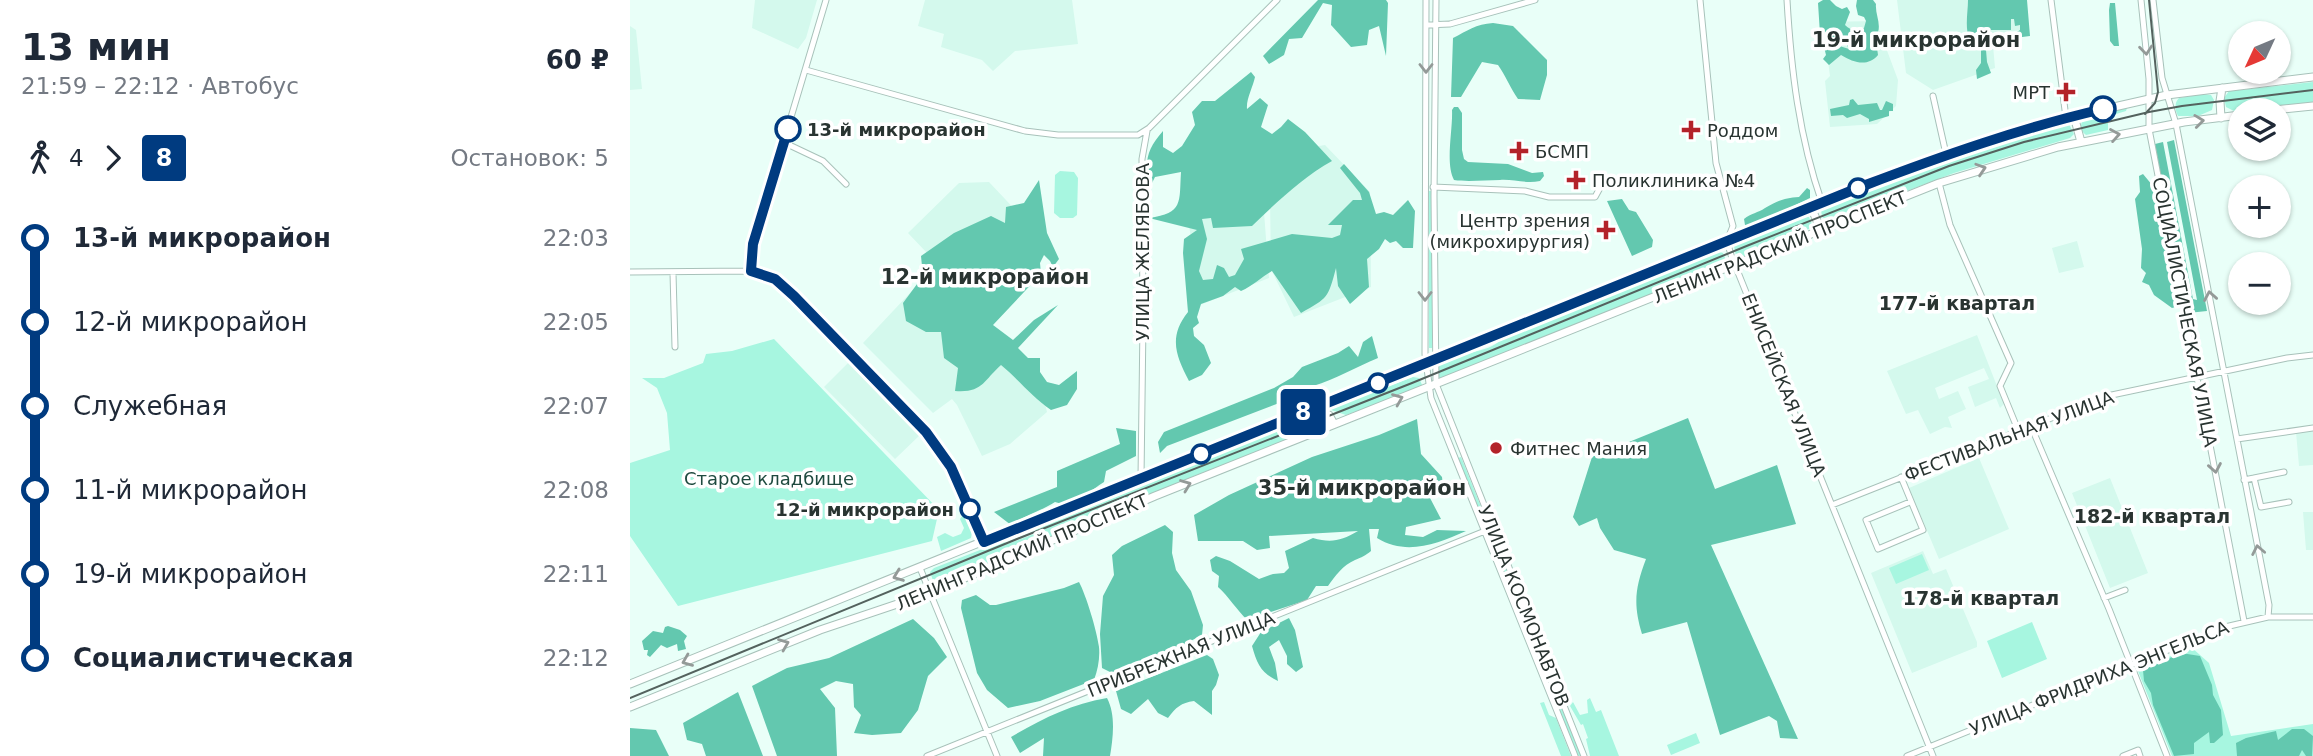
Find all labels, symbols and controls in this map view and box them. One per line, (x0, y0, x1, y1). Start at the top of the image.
north arrow (2228, 21, 2291, 84)
map controls (2228, 21, 2291, 315)
text: 13 мин (21, 25, 171, 69)
district label: 19-й микрорайон (1812, 28, 2020, 52)
text: 60 ₽ (546, 45, 609, 75)
one-way arrow (2138, 45, 2153, 56)
one-way arrow (1418, 63, 1434, 74)
text: 21:59 – 22:12 · Автобус (21, 73, 299, 99)
place label: МРТ (2013, 82, 2051, 103)
marker: МРТ (2056, 82, 2076, 102)
unlabelled marker (2090, 96, 2116, 122)
button: layers (2228, 98, 2291, 161)
one-way arrow (2193, 113, 2204, 128)
marker: 13-й микрорайон (775, 116, 801, 142)
place label: 13-й микрорайон (807, 119, 986, 140)
marker: Роддом (1681, 120, 1701, 140)
place label: Роддом (1707, 120, 1778, 141)
one-way arrow (2109, 128, 2121, 143)
icon: walk (21, 139, 59, 177)
icon: forward (94, 139, 132, 177)
marker: БСМП (1509, 141, 1529, 161)
place label: БСМП (1535, 141, 1589, 162)
text: 8 (156, 144, 172, 172)
text: 4 (69, 145, 84, 171)
text: Остановок: 5 (450, 145, 609, 171)
street label: УЛИЦА ЖЕЛЯБОВА (1132, 162, 1153, 341)
one-way arrow (1974, 163, 1987, 177)
marker: Поликлиника №4 (1566, 170, 1586, 190)
place label: Поликлиника №4 (1592, 170, 1755, 191)
street label: СОЦИАЛИСТИЧЕСКАЯ УЛИЦА (2149, 175, 2222, 449)
button: + (2228, 175, 2291, 238)
unlabelled marker (1848, 178, 1868, 198)
street label: ЛЕНИНГРАДСКИЙ ПРОСПЕКТ (1650, 186, 1911, 308)
place label: Центр зрения (микрохирургия) (1430, 210, 1590, 252)
marker: Центр зрения (микрохирургия) (1596, 220, 1616, 240)
text: 13-й микрорайон (73, 223, 331, 253)
text: 22:03 (543, 225, 609, 251)
button: − (2228, 252, 2291, 315)
district label: 12-й микрорайон (881, 265, 1089, 289)
street label: ЕНИСЕЙСКАЯ УЛИЦА (1738, 290, 1831, 480)
one-way arrow (2203, 290, 2218, 302)
one-way arrow (1417, 291, 1433, 301)
district label: 177-й квартал (1879, 292, 2035, 314)
text: 12-й микрорайон (73, 307, 308, 337)
text: 22:05 (543, 309, 609, 335)
unlabelled marker (1368, 373, 1388, 393)
street label: ФЕСТИВАЛЬНАЯ УЛИЦА (1901, 386, 2117, 486)
line badge: 8 (1280, 389, 1326, 435)
text: Служебная (73, 391, 227, 421)
text: 22:07 (543, 393, 609, 419)
one-way arrow (1391, 393, 1403, 407)
text: 8 (1295, 398, 1311, 426)
place label: Фитнес Мания (1510, 438, 1647, 459)
marker: Фитнес Мания (1488, 440, 1504, 456)
unlabelled marker (1191, 444, 1211, 464)
one-way arrow (2206, 462, 2221, 474)
park label: Старое кладбище (684, 468, 854, 489)
text: 11-й микрорайон (73, 475, 308, 505)
district label: 35-й микрорайон (1258, 476, 1466, 500)
text: 22:08 (543, 477, 609, 503)
one-way arrow (1179, 479, 1191, 493)
street label: ЛЕНИНГРАДСКИЙ ПРОСПЕКТ (893, 489, 1152, 615)
place label: 12-й микрорайон (775, 499, 954, 520)
marker: 12-й микрорайон (960, 499, 980, 519)
street label: УЛИЦА КОСМОНАВТОВ (1474, 502, 1574, 710)
district label: 182-й квартал (2074, 505, 2230, 527)
one-way arrow (2251, 544, 2266, 556)
text: 19-й микрорайон (73, 559, 308, 589)
text: 22:11 (543, 561, 609, 587)
one-way arrow (892, 568, 904, 582)
district label: 178-й квартал (1903, 587, 2059, 609)
street label: ПРИБРЕЖНАЯ УЛИЦА (1084, 607, 1278, 701)
street label: УЛИЦА ФРИДРИХА ЭНГЕЛЬСА (1966, 616, 2232, 740)
one-way arrow (777, 639, 789, 653)
text: Социалистическая (73, 643, 354, 673)
text: 22:12 (543, 645, 609, 671)
one-way arrow (681, 653, 693, 667)

